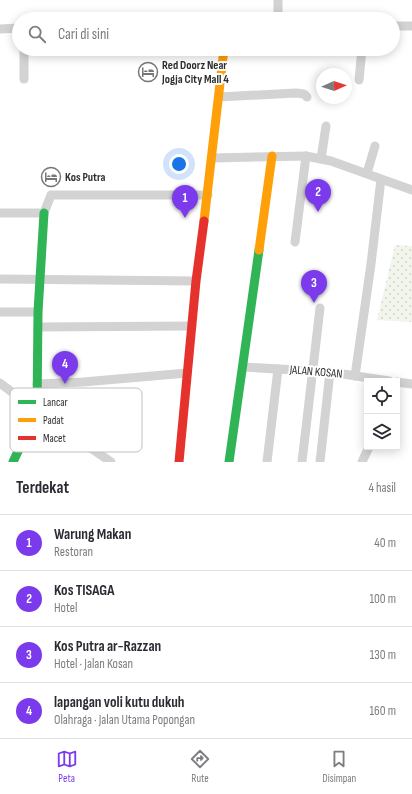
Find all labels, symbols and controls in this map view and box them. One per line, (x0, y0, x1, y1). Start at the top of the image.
search box (12, 12, 400, 56)
icon: search (26, 23, 48, 45)
text: Cari di sini (58, 25, 109, 44)
place label: Red Doorz Near Jogja City Mall 4 (161, 58, 229, 87)
hotel icon: Red Doorz Near Jogja City Mall 4 (137, 61, 159, 83)
north arrow (316, 68, 352, 104)
your location (169, 154, 189, 174)
hotel icon: Kos Putra (40, 166, 62, 188)
place label: Kos Putra (65, 170, 106, 185)
pin: 2 (305, 179, 331, 212)
pin: 1 (172, 185, 198, 218)
pin: 3 (301, 270, 327, 303)
pin: 4 (52, 351, 78, 384)
street label: JALAN KOSAN (288, 362, 343, 382)
map controls (364, 378, 400, 450)
button: locate (364, 378, 400, 414)
legend (10, 388, 142, 452)
text: Lancar (43, 396, 68, 409)
text: Padat (43, 414, 65, 427)
button: layers (364, 414, 400, 450)
text: Macet (43, 432, 67, 445)
text: Terdekat (16, 478, 69, 498)
text: 4 hasil (368, 480, 396, 496)
text: Warung Makan (54, 525, 131, 544)
text: 1 (26, 535, 32, 551)
text: 40 m (374, 535, 396, 551)
text: Restoran (54, 544, 93, 560)
text: Kos TISAGA (54, 581, 114, 600)
text: 2 (26, 591, 32, 607)
text: 100 m (369, 591, 396, 607)
text: Hotel (54, 600, 78, 616)
text: Kos Putra ar-Razzan (54, 637, 161, 656)
text: 3 (26, 647, 32, 663)
text: 130 m (370, 647, 396, 663)
text: Hotel · Jalan Kosan (54, 656, 133, 672)
text: lapangan voli kutu dukuh (54, 693, 184, 712)
text: 4 (26, 703, 32, 719)
text: 160 m (370, 703, 396, 719)
text: Olahraga · Jalan Utama Popongan (54, 712, 195, 728)
tab: Peta (56, 748, 78, 785)
tab: Rute (189, 748, 211, 785)
tab: Disimpan (322, 748, 356, 785)

